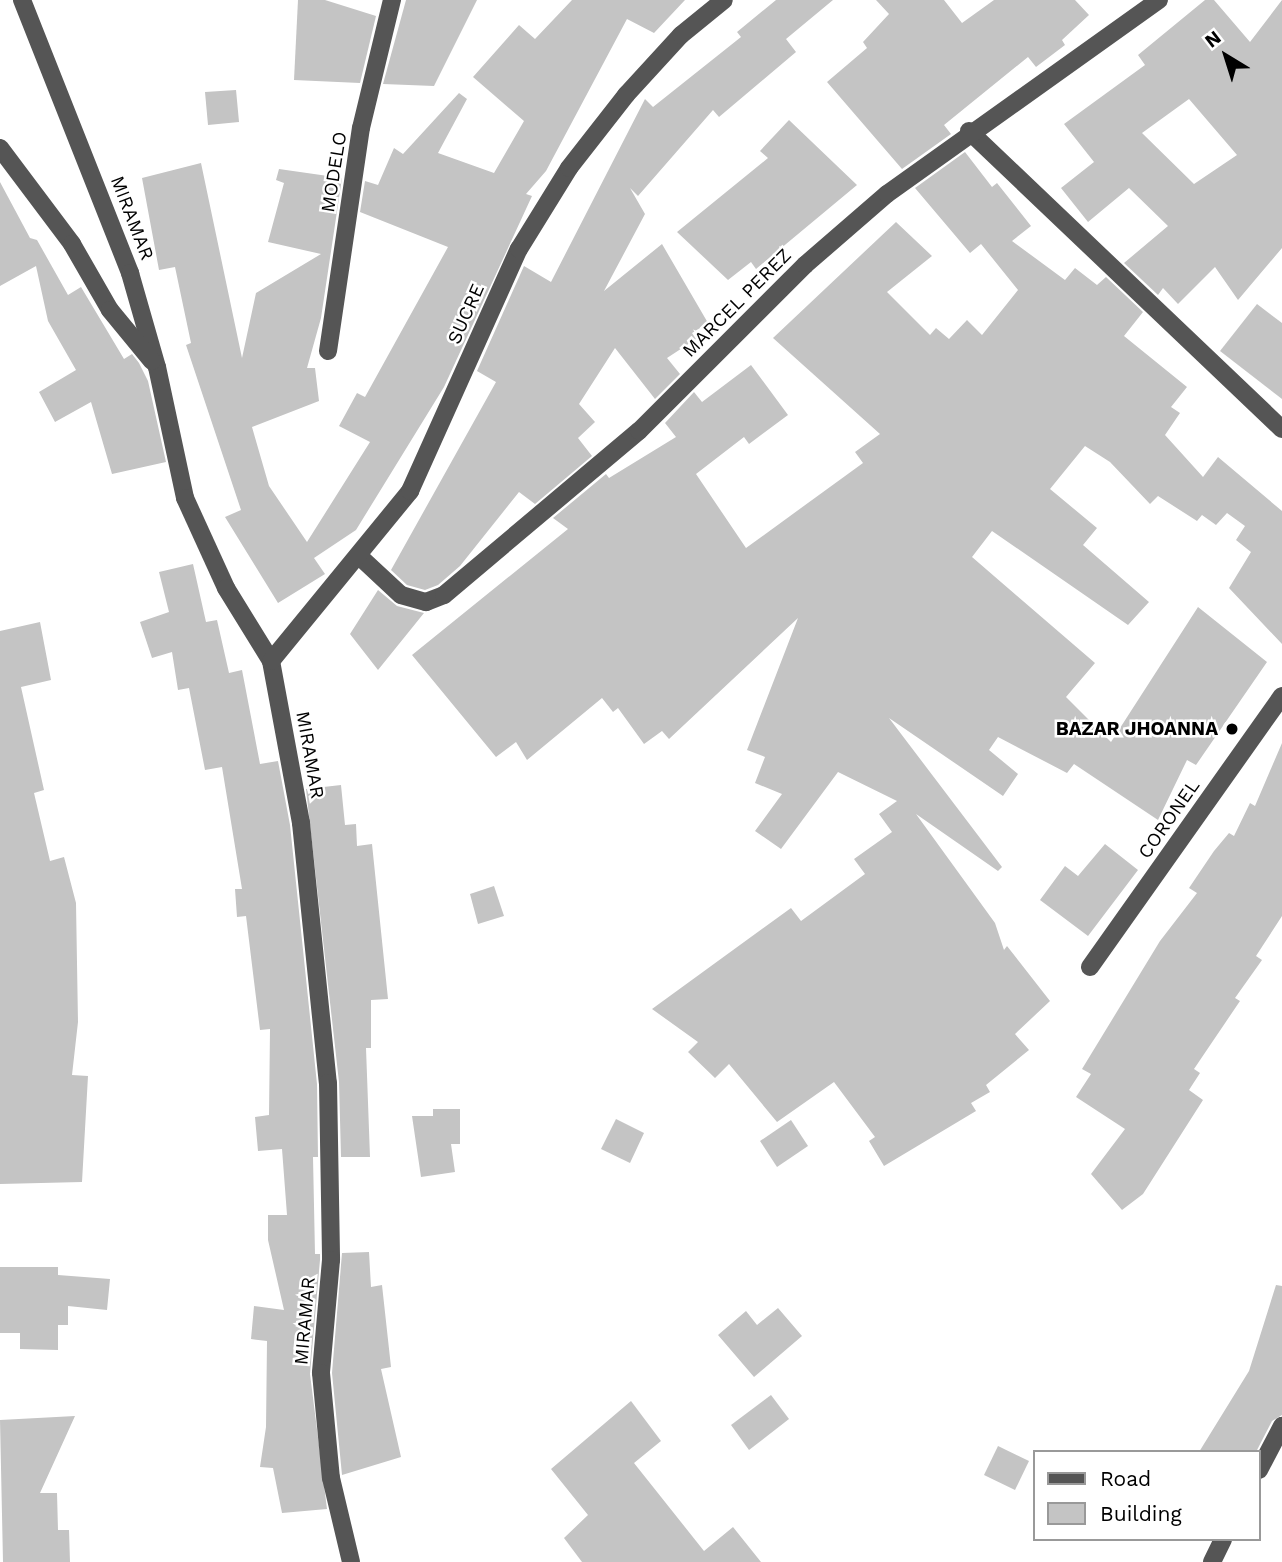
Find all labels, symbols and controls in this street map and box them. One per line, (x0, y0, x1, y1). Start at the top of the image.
north arrow (1191, 21, 1261, 91)
text: N (1200, 26, 1225, 52)
street label: MODELO (316, 130, 352, 214)
street label: MIRAMAR (106, 173, 158, 263)
street label: MARCEL PEREZ (678, 244, 796, 362)
street label: SUCRE (443, 280, 489, 348)
street label: MIRAMAR (291, 709, 329, 801)
place label: BAZAR JHOANNA (1056, 718, 1218, 740)
marker: BAZAR JHOANNA (1224, 721, 1240, 737)
street label: CORONEL (1133, 775, 1205, 863)
street label: MIRAMAR (290, 1276, 320, 1366)
legend (1034, 1450, 1261, 1541)
text: Road (1100, 1466, 1151, 1491)
text: Building (1100, 1501, 1182, 1526)

